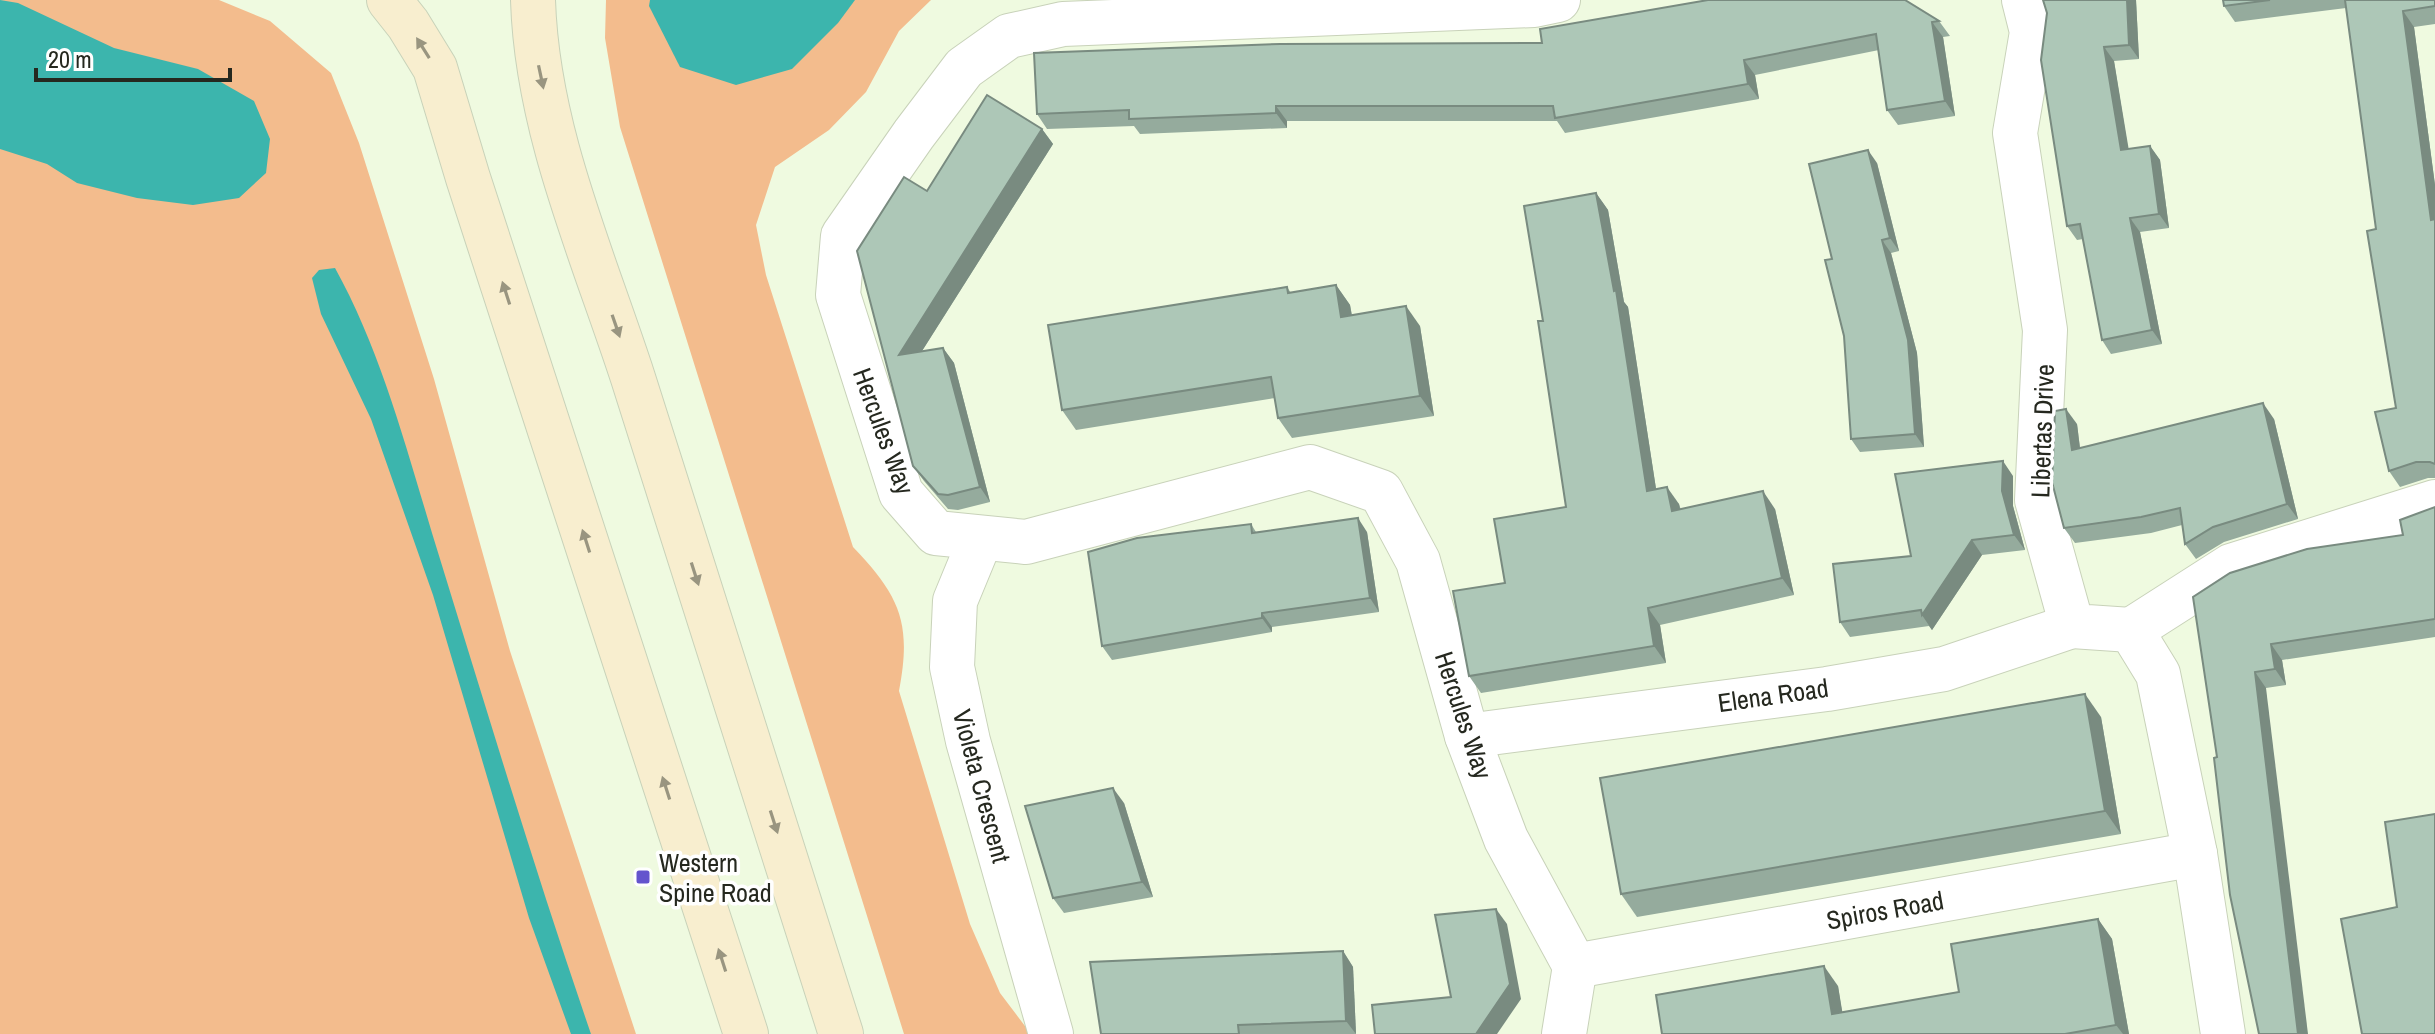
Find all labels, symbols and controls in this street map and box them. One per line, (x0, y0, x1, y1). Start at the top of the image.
scale bar (36, 32, 230, 82)
one-way arrow (416, 37, 430, 59)
text: 20 m (48, 43, 92, 75)
one-way arrow (535, 65, 548, 90)
one-way arrow (499, 281, 511, 305)
one-way arrow (610, 314, 622, 338)
street label: Hercules Way (845, 363, 923, 499)
street label: Libertas Drive (2022, 363, 2062, 499)
one-way arrow (579, 528, 592, 552)
one-way arrow (689, 562, 702, 586)
street label: Hercules Way (1427, 647, 1501, 783)
street label: Elena Road (1715, 670, 1831, 720)
street label: Violeta Crescent (945, 706, 1019, 867)
one-way arrow (660, 776, 672, 800)
one-way arrow (768, 810, 780, 834)
place label: Western Spine Road (659, 845, 772, 910)
marker: Western Spine Road (634, 868, 652, 886)
street label: Spiros Road (1824, 882, 1946, 938)
one-way arrow (715, 947, 728, 971)

